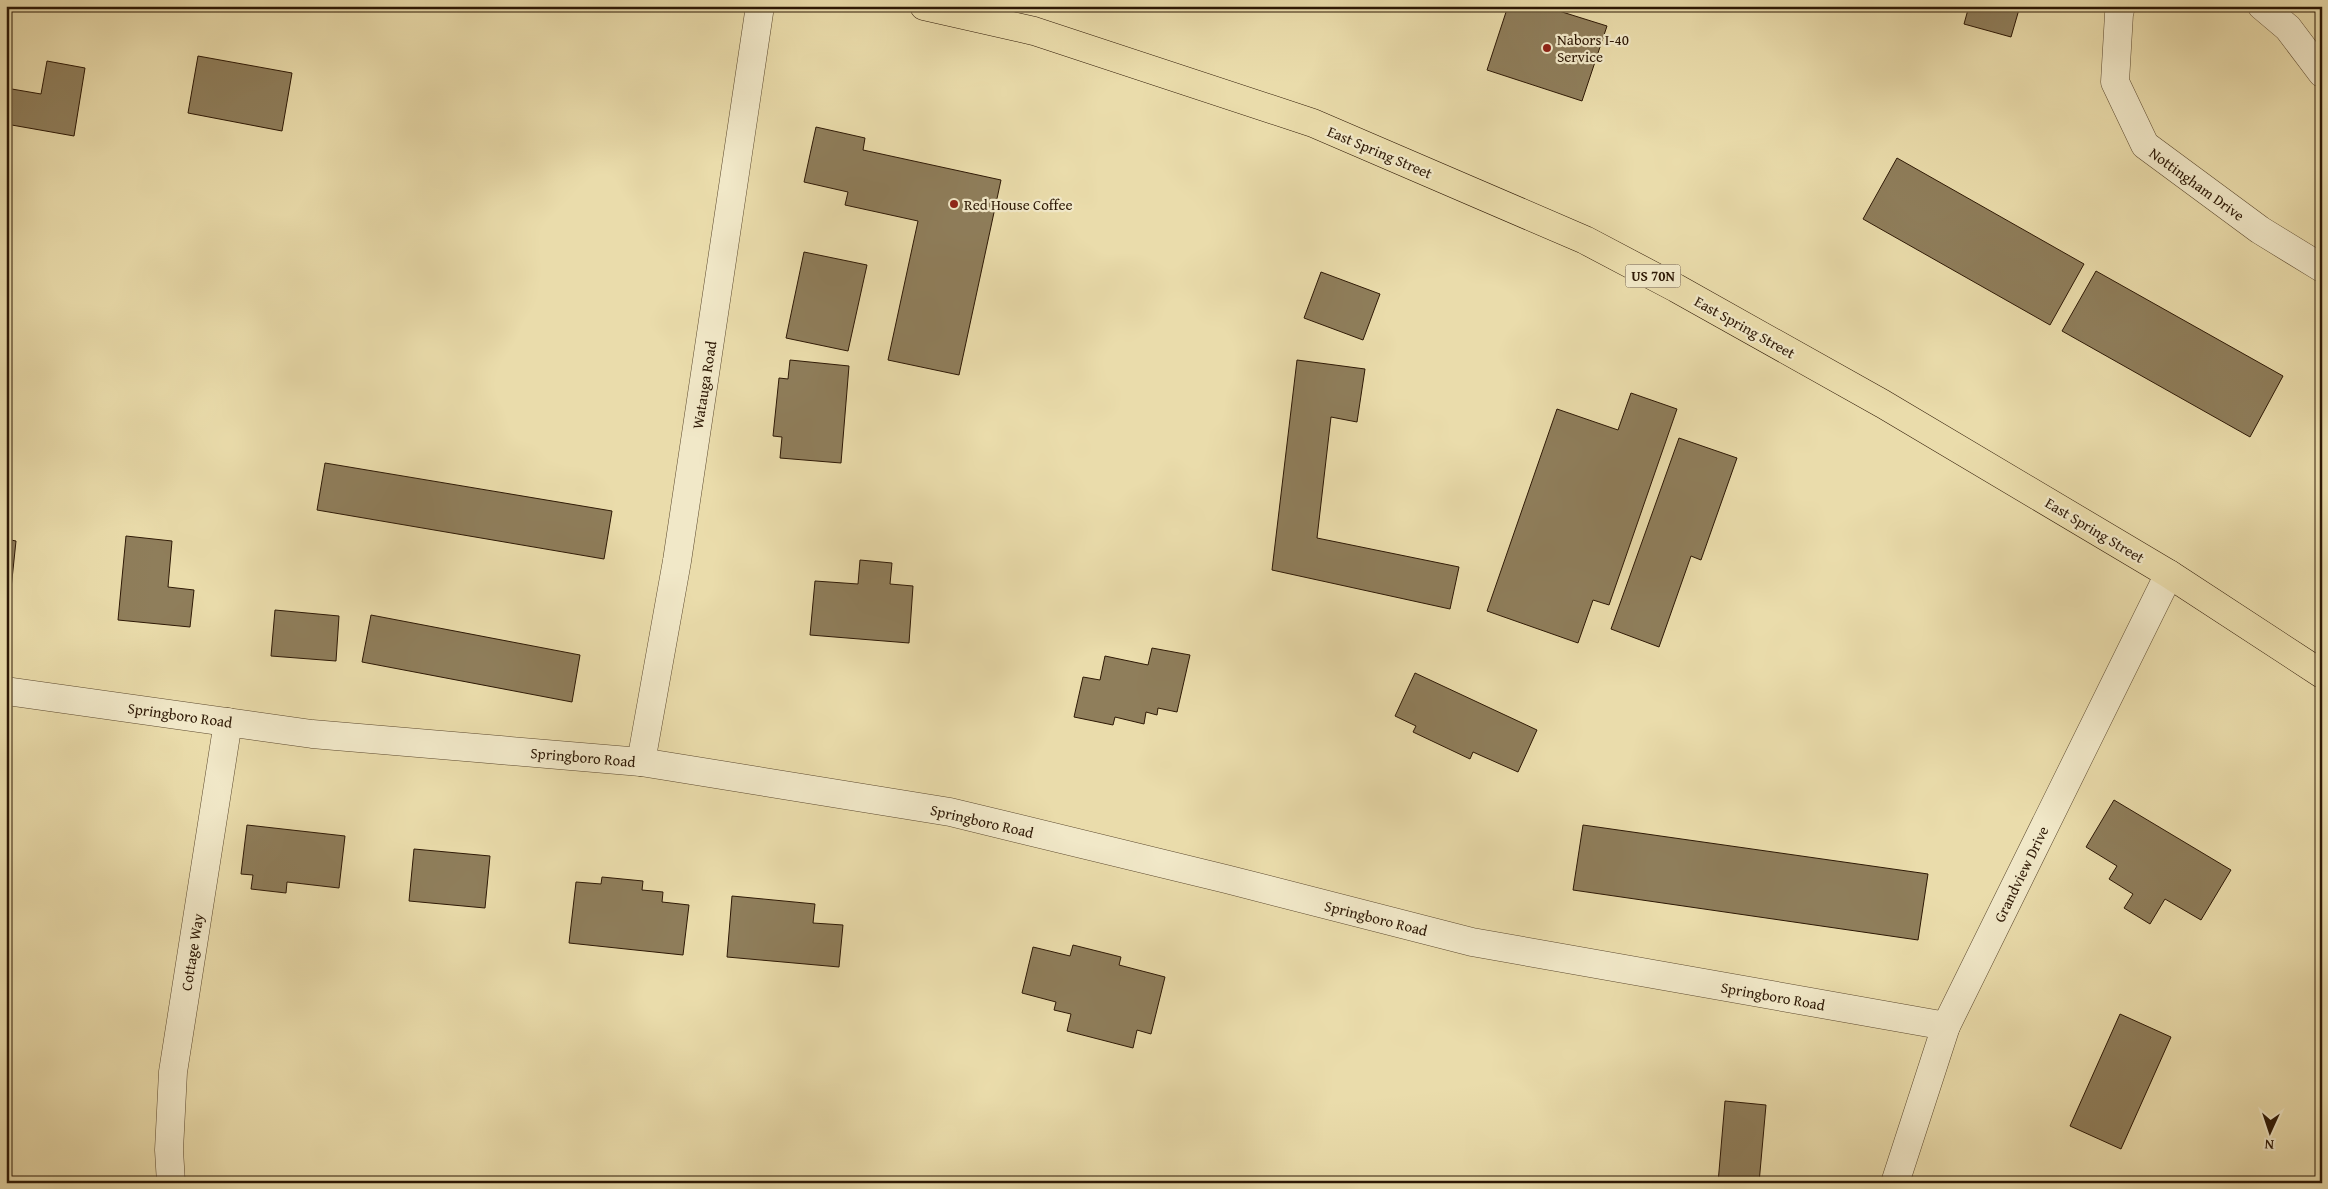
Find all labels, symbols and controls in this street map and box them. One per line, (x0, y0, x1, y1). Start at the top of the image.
place label: Nabors I-40 Service (1557, 29, 1629, 67)
marker: Nabors I-40 Service (1541, 42, 1553, 54)
street label: East Spring Street (1324, 120, 1436, 184)
street label: Nottingham Drive (2145, 142, 2249, 226)
place label: Red House Coffee (964, 194, 1073, 215)
marker: Red House Coffee (948, 198, 960, 210)
road number: US 70N (1626, 264, 1680, 288)
street label: East Spring Street (1691, 291, 1800, 364)
street label: Watauga Road (687, 339, 721, 431)
street label: East Spring Street (2042, 492, 2149, 568)
street label: Springboro Road (126, 697, 234, 733)
street label: Springboro Road (530, 742, 636, 772)
street label: Springboro Road (928, 799, 1036, 843)
street label: Grandview Drive (1989, 822, 2053, 926)
street label: Springboro Road (1322, 895, 1430, 941)
street label: Cottage Way (176, 911, 209, 992)
street label: Springboro Road (1719, 977, 1827, 1015)
north arrow (2246, 1106, 2296, 1156)
text: N (2263, 1135, 2275, 1155)

